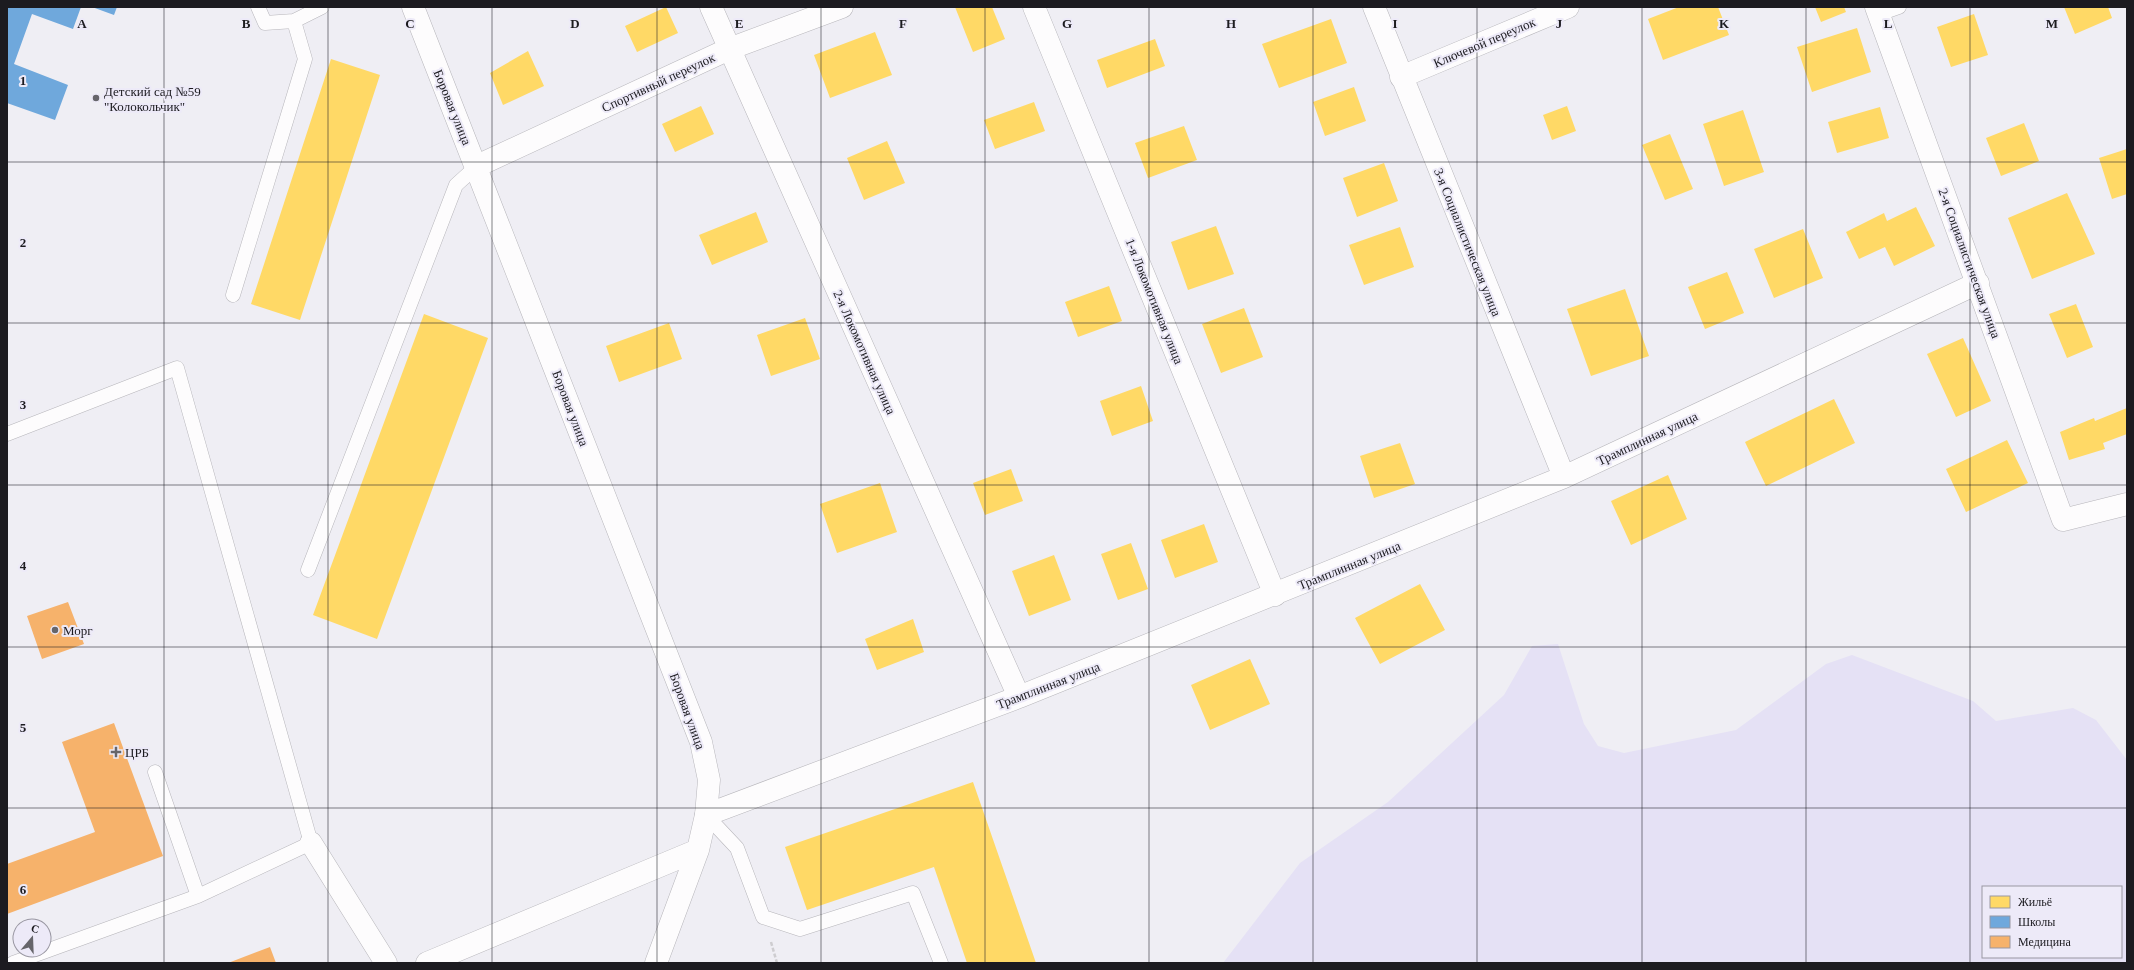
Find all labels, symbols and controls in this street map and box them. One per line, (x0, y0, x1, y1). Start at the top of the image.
street label: Ключевой переулок (1431, 14, 1538, 71)
text: A (77, 16, 87, 31)
text: B (242, 16, 251, 31)
text: C (405, 16, 415, 31)
text: D (570, 16, 580, 31)
text: E (735, 16, 743, 31)
text: F (899, 16, 907, 31)
text: G (1062, 16, 1072, 31)
text: H (1226, 16, 1236, 31)
text: I (1392, 16, 1398, 31)
text: J (1556, 16, 1563, 31)
text: K (1719, 16, 1730, 31)
text: L (1884, 16, 1893, 31)
text: M (2046, 16, 2058, 31)
street label: Спортивный переулок (599, 49, 718, 115)
street label: Боровая улица (431, 67, 475, 147)
text: 1 (20, 73, 26, 88)
place label: Детский сад №59 "Колокольчик" (104, 84, 201, 114)
marker: Детский сад №59 "Колокольчик" (91, 93, 101, 103)
street label: 3-я Социалистическая улица (1431, 166, 1504, 319)
street label: 2-я Социалистическая улица (1935, 186, 2004, 340)
text: 2 (20, 235, 26, 250)
street label: 1-я Локомотивная улица (1122, 236, 1187, 366)
street label: 2-я Локомотивная улица (830, 288, 899, 417)
street label: Боровая улица (549, 368, 592, 448)
text: 3 (20, 397, 27, 412)
street label: Трамплинная улица (1594, 408, 1700, 468)
street label: Трамплинная улица (1296, 538, 1403, 593)
text: 4 (20, 558, 27, 573)
place label: Морг (63, 623, 93, 638)
marker: Морг (50, 625, 60, 635)
street label: Трамплинная улица (994, 659, 1102, 712)
street label: Боровая улица (667, 671, 708, 752)
text: 5 (20, 720, 27, 735)
place label: ЦРБ (125, 745, 149, 760)
marker: ЦРБ (110, 746, 122, 758)
text: 6 (20, 882, 27, 897)
legend (1982, 886, 2122, 958)
text: Жильё (2018, 895, 2052, 909)
text: Школы (2018, 915, 2055, 929)
north arrow (12, 918, 52, 958)
text: С (30, 922, 41, 936)
text: Медицина (2018, 935, 2071, 949)

